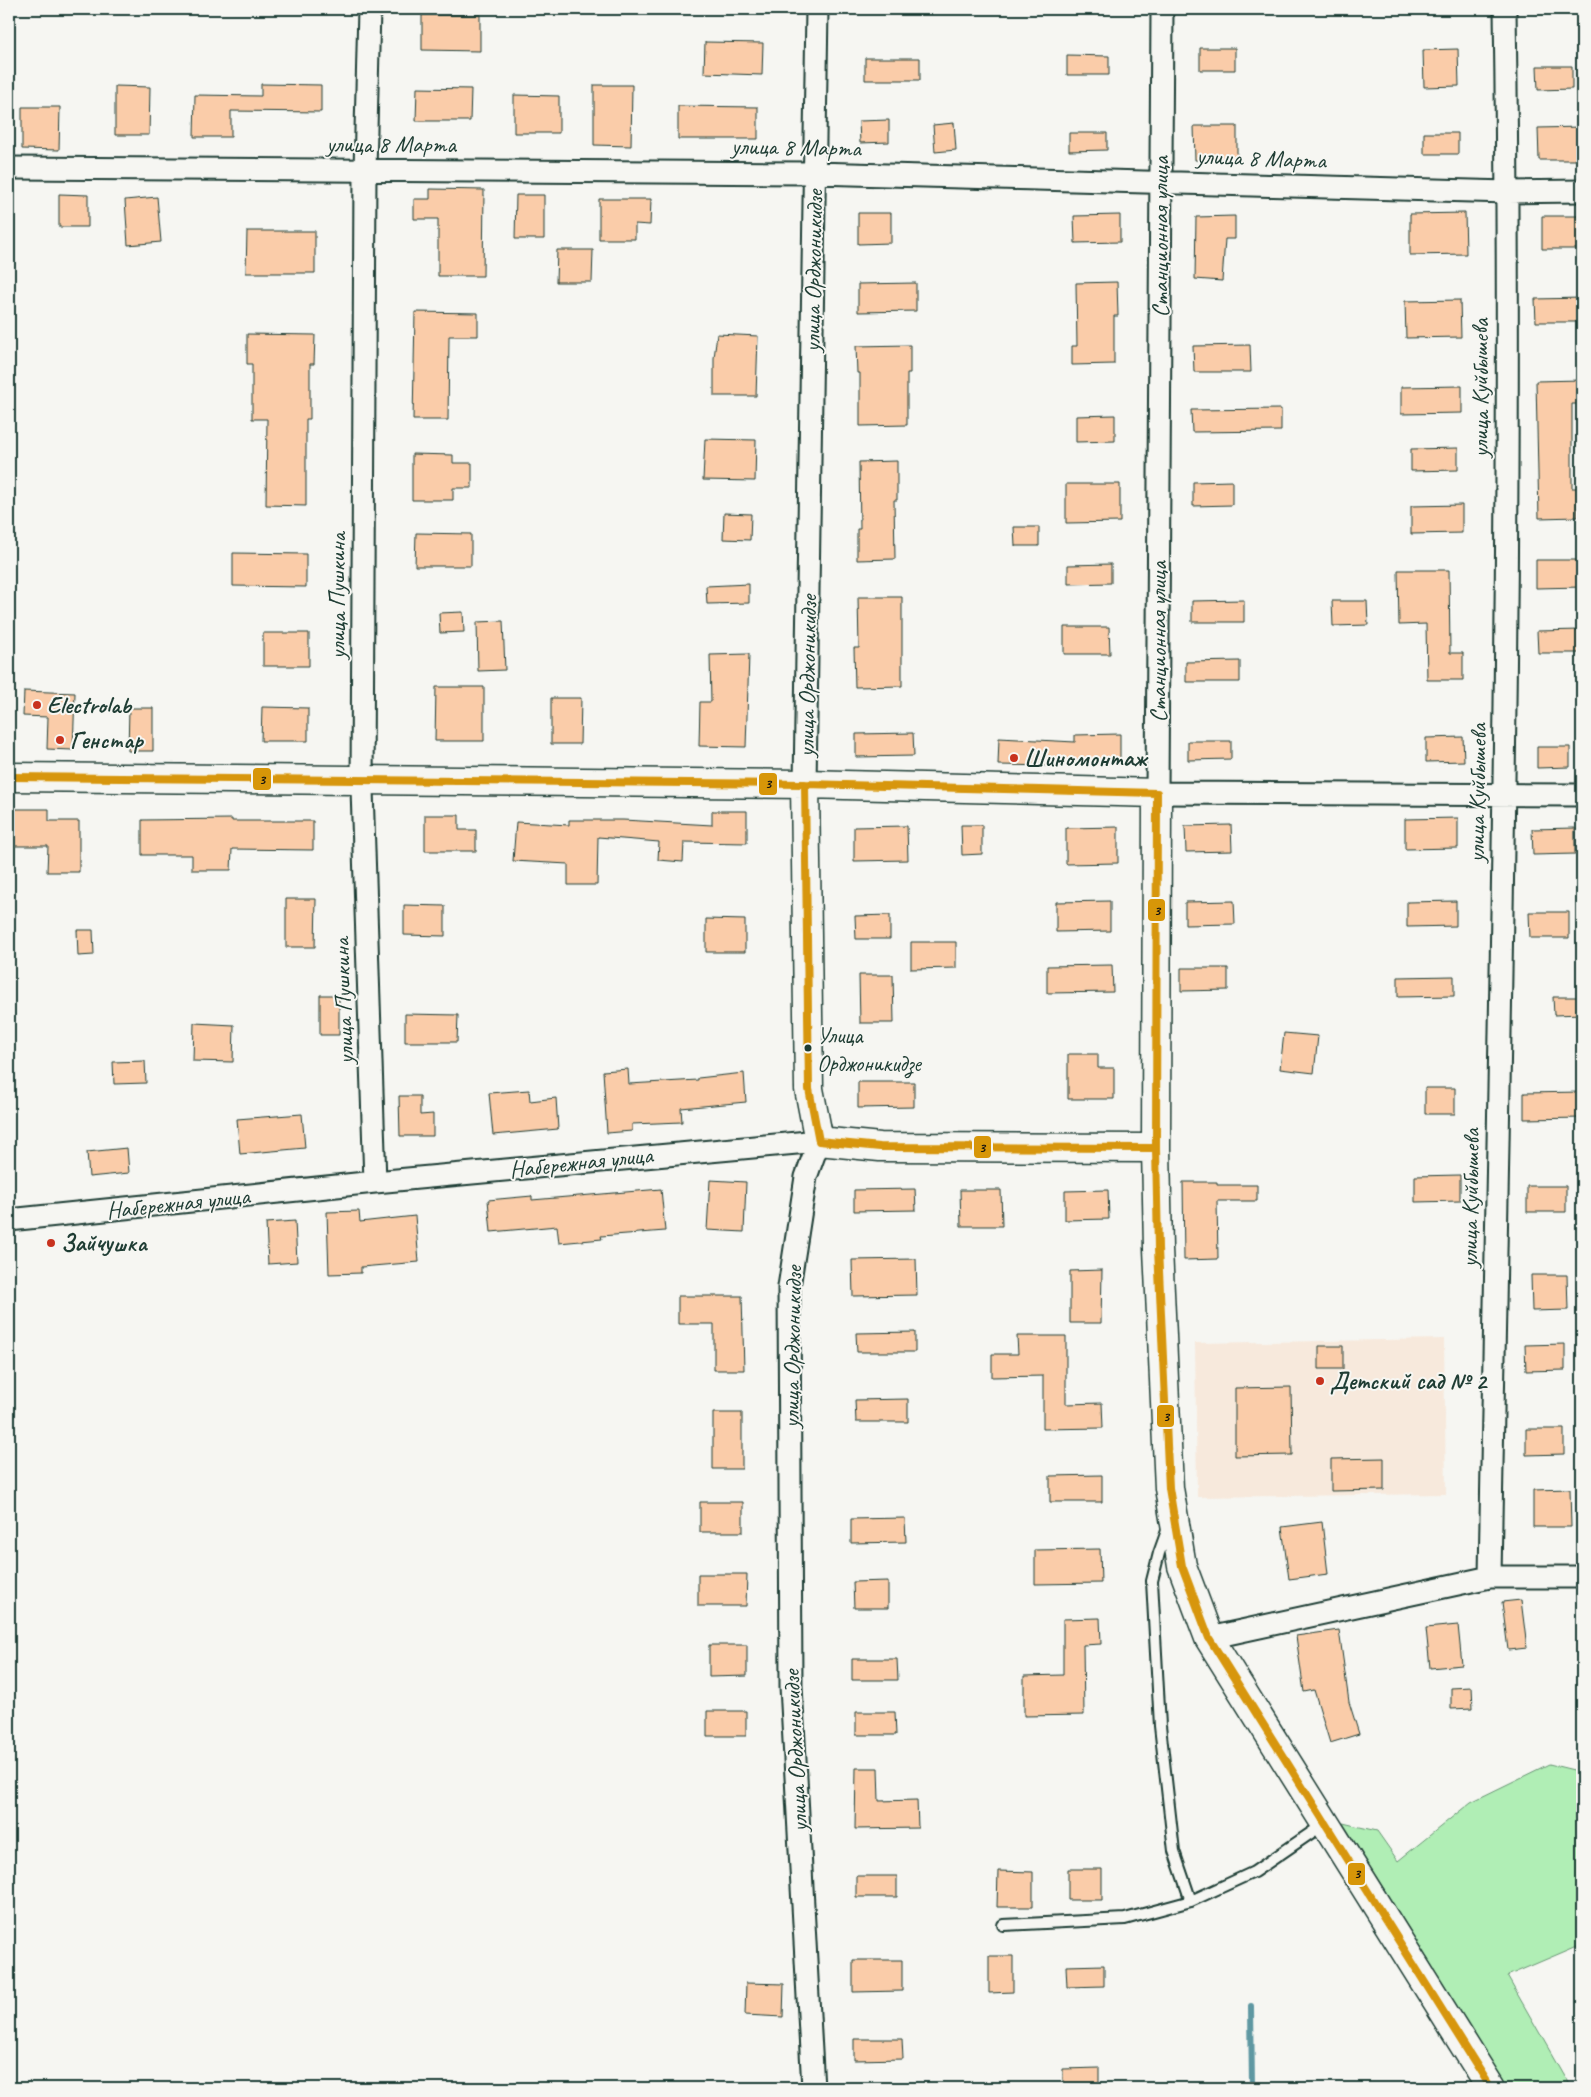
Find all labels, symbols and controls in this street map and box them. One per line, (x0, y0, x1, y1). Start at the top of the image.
street label: улица 8 Марта (324, 129, 457, 159)
street label: улица 8 Марта (729, 131, 862, 163)
street label: улица 8 Марта (1194, 141, 1328, 175)
street label: Станционная улица (1145, 155, 1175, 318)
street label: улица Орджоникидзе (797, 187, 829, 354)
street label: улица Куйбышева (1465, 317, 1495, 459)
street label: улица Пушкина (322, 531, 352, 661)
street label: Станционная улица (1143, 560, 1173, 723)
street label: улица Орджоникидзе (791, 592, 823, 759)
place label: Electrolab (47, 690, 133, 720)
marker: Electrolab (31, 699, 43, 711)
street label: улица Куйбышева (1461, 722, 1493, 865)
place label: Генстар (70, 725, 144, 755)
marker: Генстар (54, 734, 66, 746)
place label: Шиномонтаж (1024, 743, 1149, 773)
marker: Шиномонтаж (1008, 752, 1020, 764)
line badge: 3 (252, 767, 272, 791)
text: 3 (259, 771, 267, 788)
line badge: 3 (758, 772, 778, 796)
text: 3 (765, 775, 773, 792)
line badge: 3 (1147, 898, 1166, 922)
text: 3 (1154, 902, 1162, 919)
street label: улица Пушкина (326, 935, 360, 1067)
place label: Улица Орджоникидзе (817, 1021, 922, 1079)
marker: Улица Орджоникидзе (803, 1043, 813, 1053)
street label: улица Куйбышева (1454, 1127, 1486, 1270)
line badge: 3 (973, 1135, 992, 1159)
street label: Набережная улица (508, 1139, 656, 1184)
text: 3 (979, 1139, 987, 1156)
street label: Набережная улица (105, 1180, 253, 1225)
place label: Зайчушка (61, 1228, 148, 1258)
marker: Зайчушка (45, 1237, 57, 1249)
street label: улица Орджоникидзе (776, 1263, 808, 1430)
place label: Детский сад № 2 (1330, 1366, 1488, 1396)
marker: Детский сад № 2 (1314, 1375, 1326, 1387)
line badge: 3 (1156, 1404, 1175, 1428)
text: 3 (1163, 1408, 1171, 1425)
street label: улица Орджоникидзе (776, 1667, 814, 1835)
line badge: 3 (1347, 1862, 1366, 1886)
text: 3 (1354, 1865, 1362, 1882)

